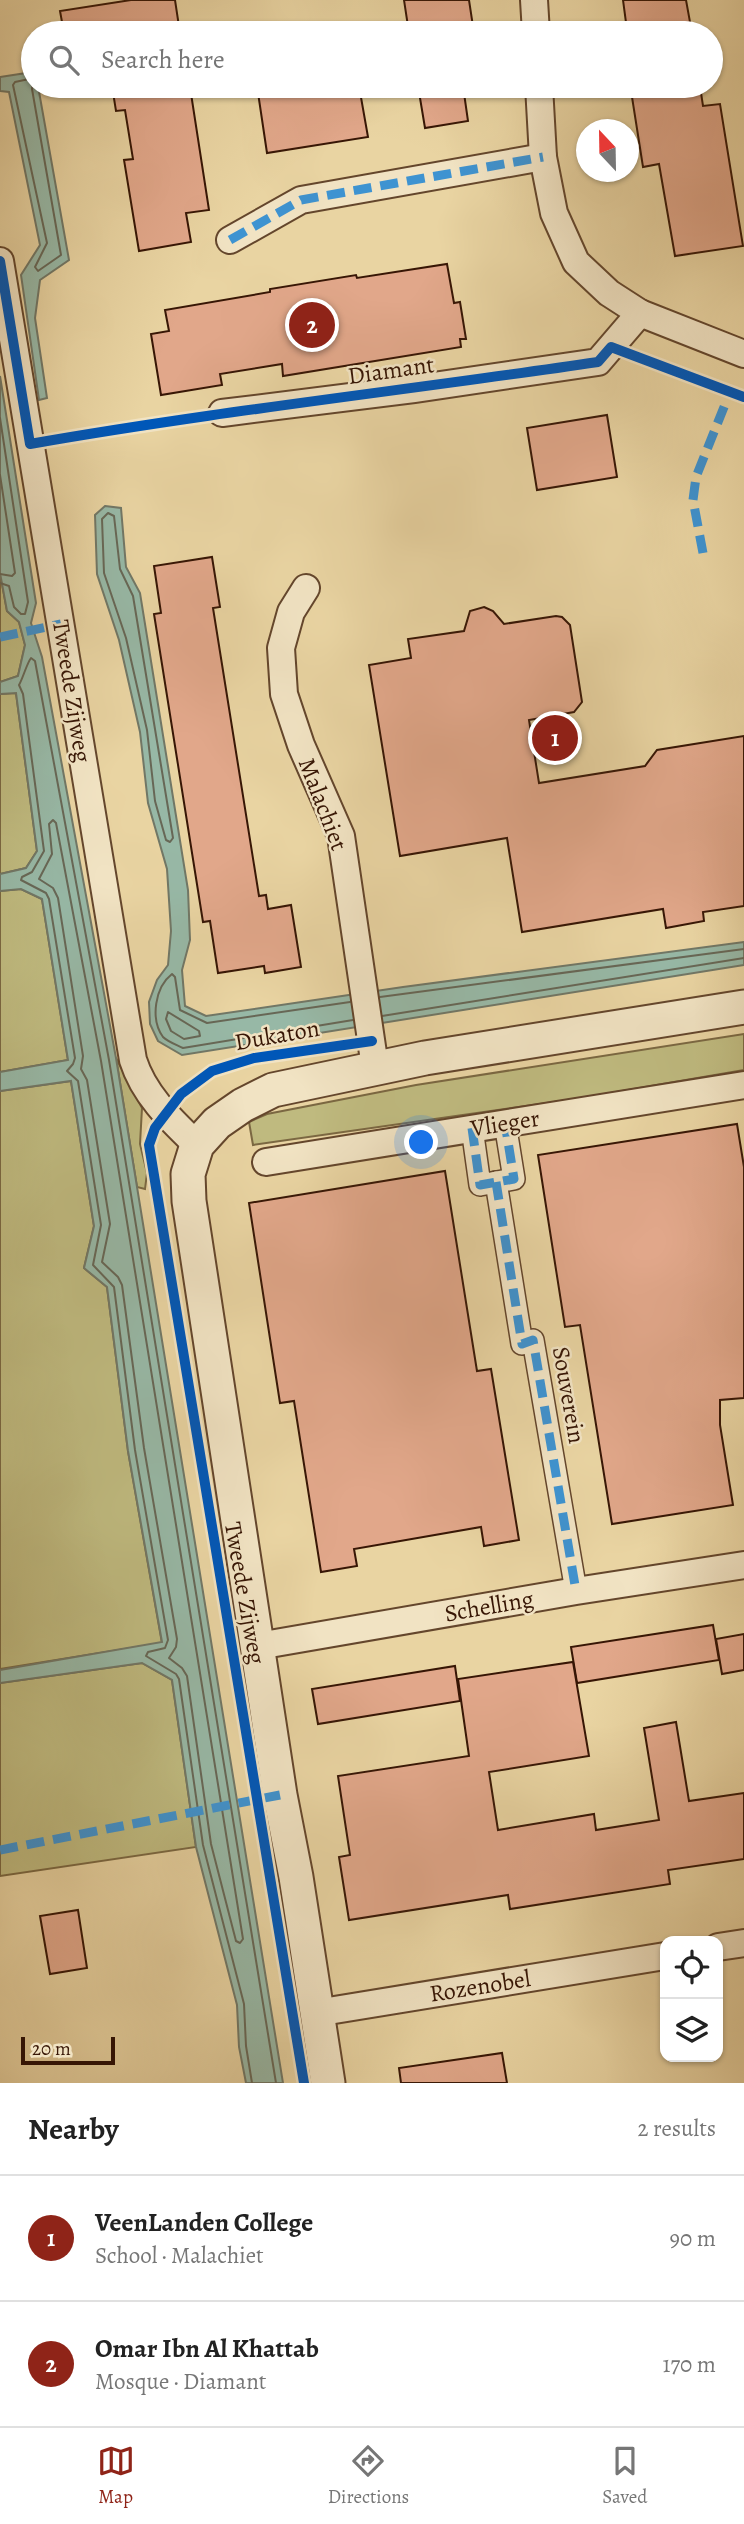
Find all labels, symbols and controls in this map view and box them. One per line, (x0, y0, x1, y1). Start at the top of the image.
search box (21, 21, 723, 98)
icon: search (45, 41, 83, 79)
text: Search here (101, 42, 225, 77)
north arrow (576, 119, 639, 182)
pin: 2 (289, 299, 335, 351)
street label: Diamant (346, 348, 436, 392)
street label: Tweede Zijweg (45, 617, 99, 765)
pin: 1 (532, 712, 578, 764)
street label: Malachiet (291, 753, 355, 855)
street label: Dukaton (232, 1012, 322, 1058)
street label: Vlieger (467, 1102, 542, 1144)
your location (404, 1125, 438, 1159)
street label: Souverein (545, 1344, 593, 1446)
street label: Tweede Zijweg (217, 1519, 273, 1667)
street label: Schelling (442, 1582, 536, 1630)
map controls (660, 1936, 723, 2062)
button: locate (660, 1936, 723, 1999)
street label: Rozenobel (427, 1962, 533, 2010)
button: layers (660, 1999, 723, 2062)
scale bar (21, 2034, 116, 2066)
text: 20 m (32, 2036, 71, 2062)
text: Nearby (28, 2109, 119, 2149)
text: 2 results (638, 2113, 716, 2144)
text: VeenLanden College (95, 2205, 313, 2240)
text: 1 (47, 2223, 55, 2254)
text: 90 m (670, 2223, 716, 2254)
text: School · Malachiet (95, 2240, 264, 2271)
text: Omar Ibn Al Khattab (95, 2331, 319, 2366)
text: 2 (45, 2349, 57, 2380)
text: 170 m (663, 2349, 716, 2380)
text: Mosque · Diamant (95, 2366, 266, 2397)
tab: Map (97, 2442, 135, 2510)
tab: Directions (328, 2442, 409, 2510)
tab: Saved (602, 2442, 647, 2510)

